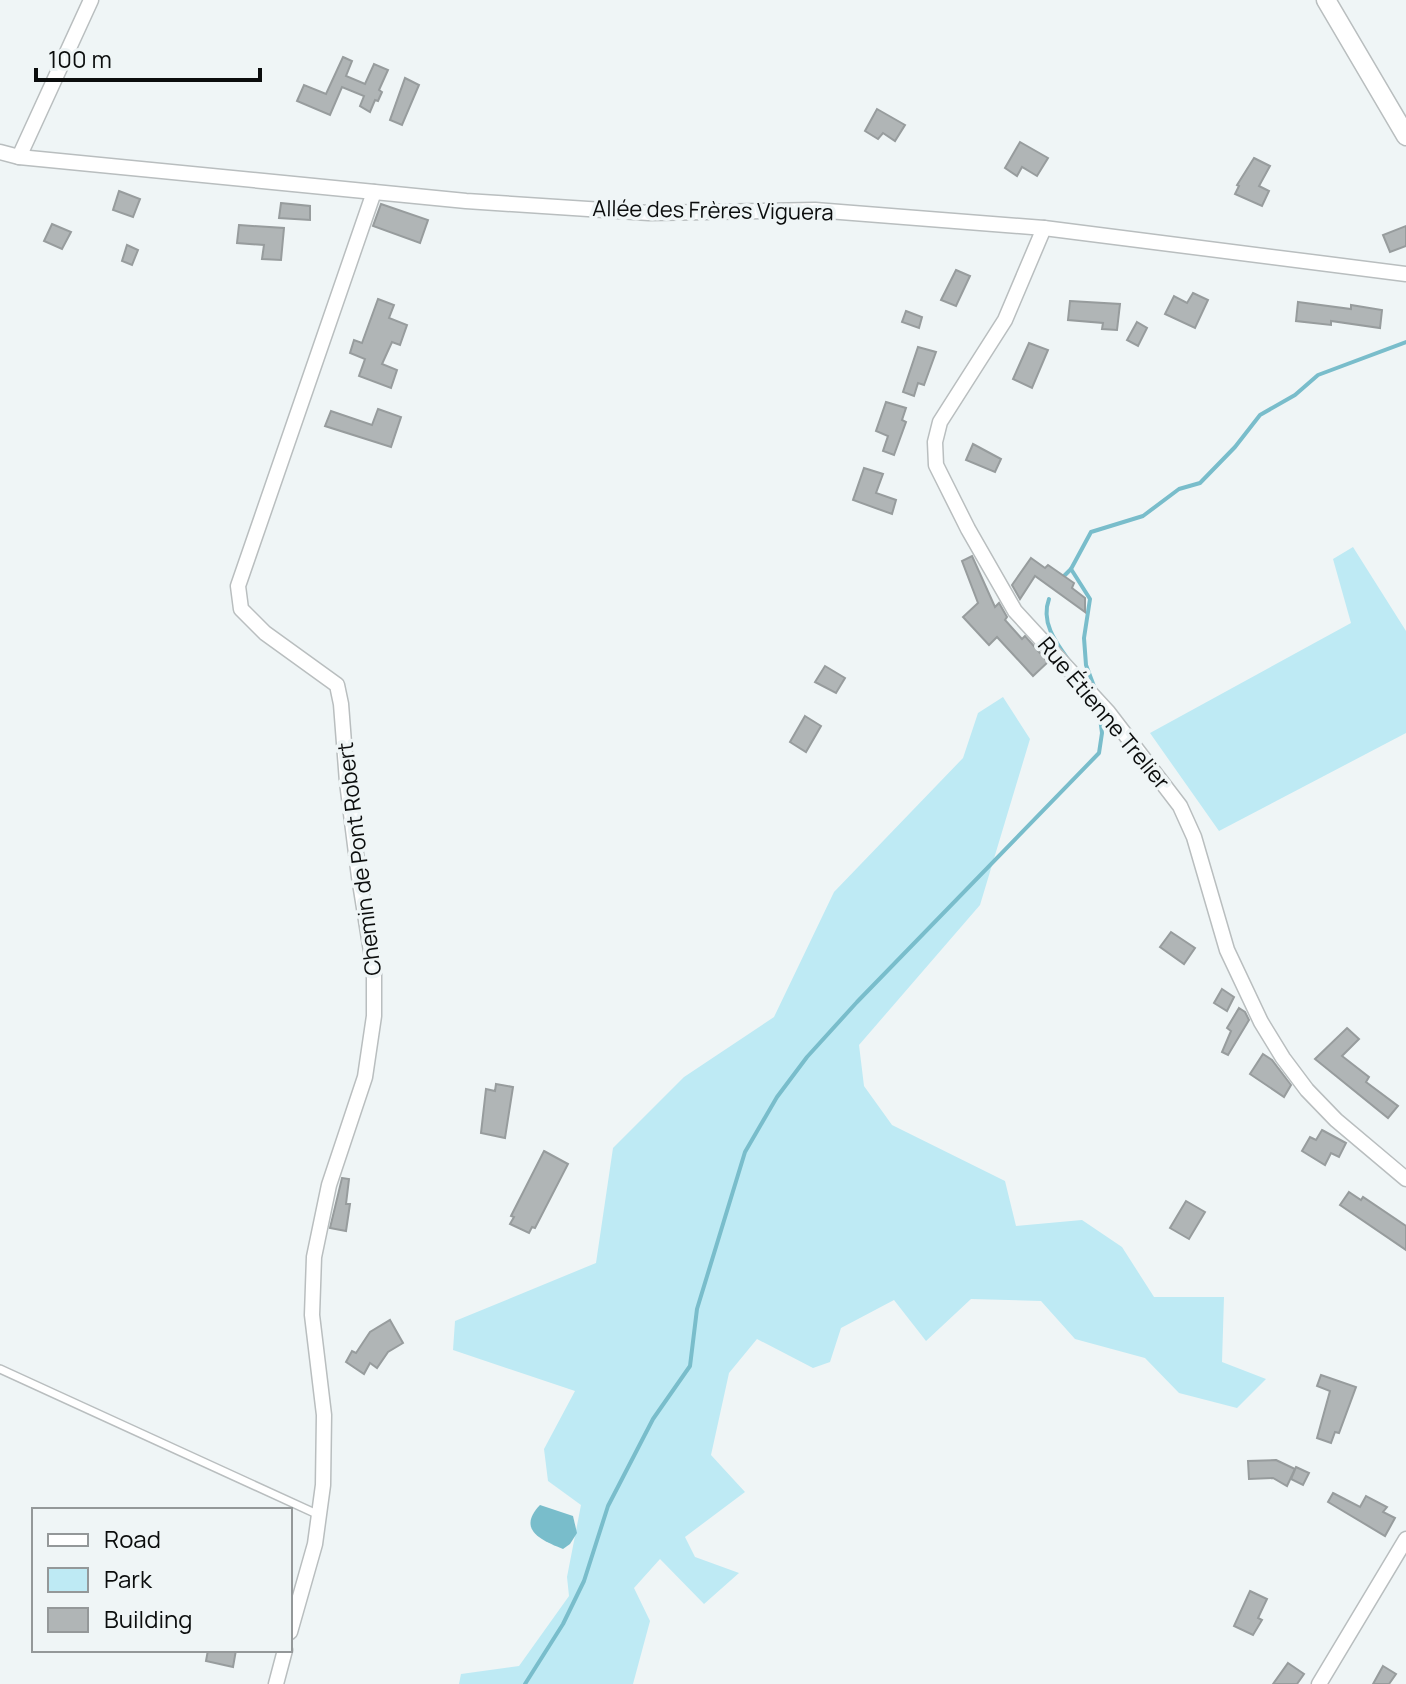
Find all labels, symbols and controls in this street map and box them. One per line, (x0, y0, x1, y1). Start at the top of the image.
scale bar (36, 32, 260, 82)
text: 100 m (48, 42, 112, 75)
street label: Allée des Frères Viguera (592, 193, 834, 227)
street label: Rue Étienne Trelier (1031, 631, 1177, 796)
street label: Chemin de Pont Robert (330, 740, 388, 977)
legend (32, 1508, 292, 1652)
text: Road (104, 1522, 161, 1555)
text: Park (104, 1562, 153, 1595)
text: Building (104, 1602, 192, 1635)

